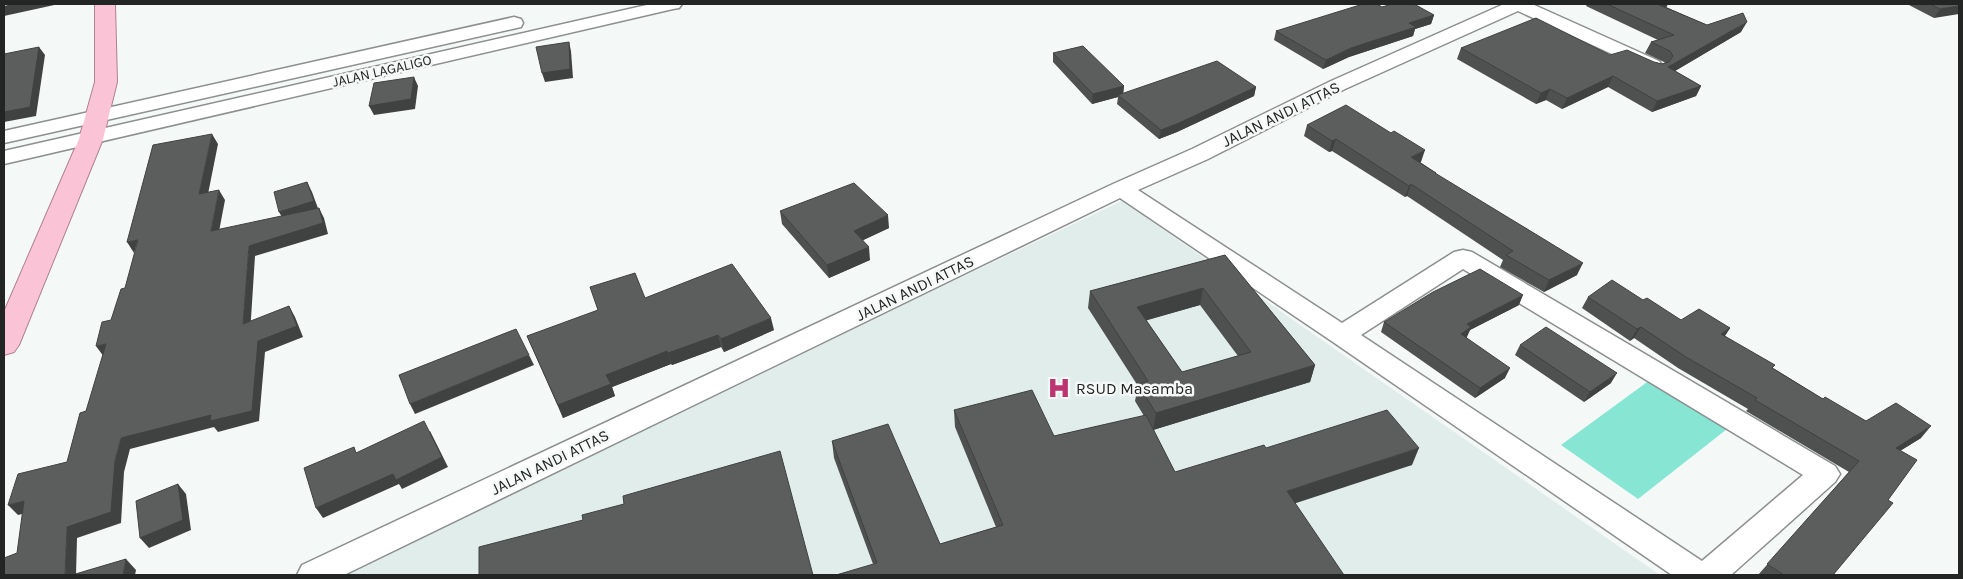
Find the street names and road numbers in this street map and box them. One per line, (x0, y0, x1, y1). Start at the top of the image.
street label: JALAN LAGALIGO (331, 51, 433, 91)
street label: JALAN ANDI ATTAS (1219, 77, 1343, 151)
street label: JALAN ANDI ATTAS (853, 251, 977, 325)
street label: JALAN ANDI ATTAS (488, 425, 612, 499)

